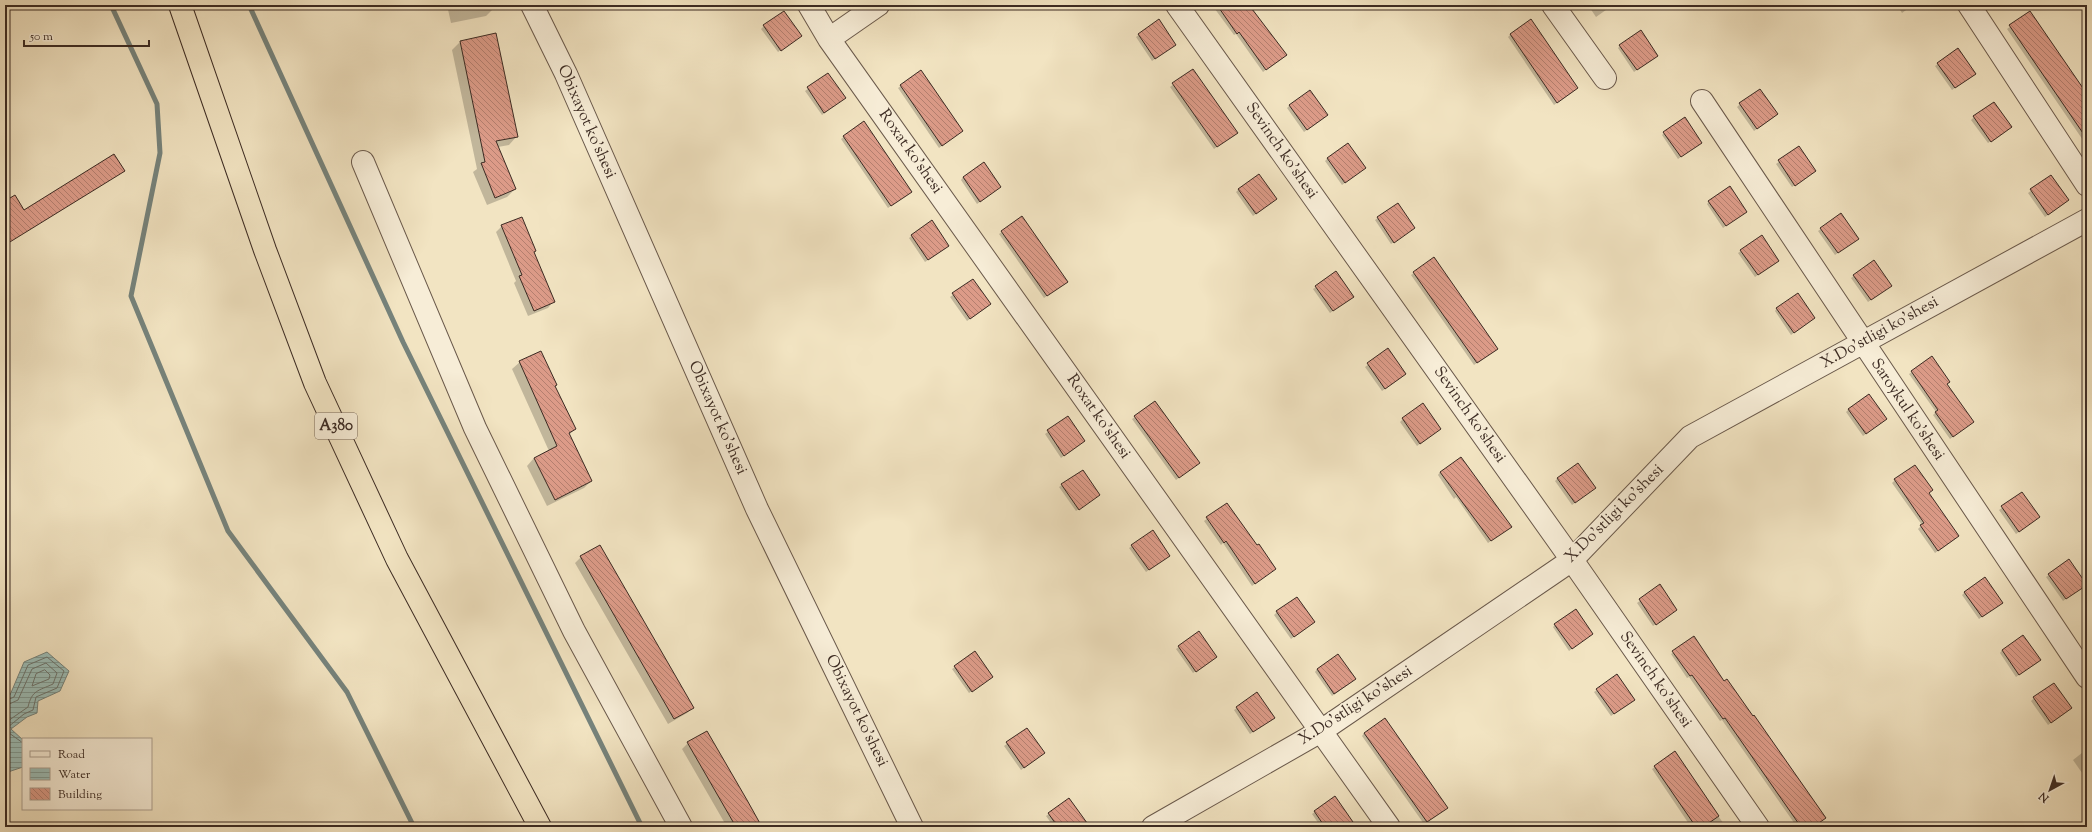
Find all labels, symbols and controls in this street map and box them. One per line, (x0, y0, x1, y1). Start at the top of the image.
scale bar (24, 22, 149, 48)
text: 50 m (29, 28, 53, 46)
street label: Obixayot ko'shesi (551, 61, 622, 183)
street label: Sevinch ko'shesi (1239, 98, 1323, 204)
street label: Roxat ko'shesi (872, 105, 948, 199)
street label: X.Do'stligi ko'shesi (1817, 291, 1943, 375)
street label: Saroykul ko'shesi (1864, 354, 1950, 466)
street label: Obixayot ko'shesi (682, 357, 753, 479)
street label: Sevinch ko'shesi (1427, 362, 1511, 468)
street label: Roxat ko'shesi (1060, 370, 1136, 464)
road number: A380 (315, 413, 357, 439)
street label: X.Do'stligi ko'shesi (1560, 459, 1670, 569)
street label: Sevinch ko'shesi (1613, 627, 1697, 733)
street label: Obixayot ko'shesi (819, 651, 893, 771)
street label: X.Do'stligi ko'shesi (1295, 660, 1418, 751)
legend (22, 738, 152, 810)
text: Road (58, 746, 85, 764)
text: Water (58, 766, 91, 784)
north arrow (2030, 770, 2070, 810)
text: Building (58, 786, 102, 804)
text: N (2036, 788, 2053, 806)

